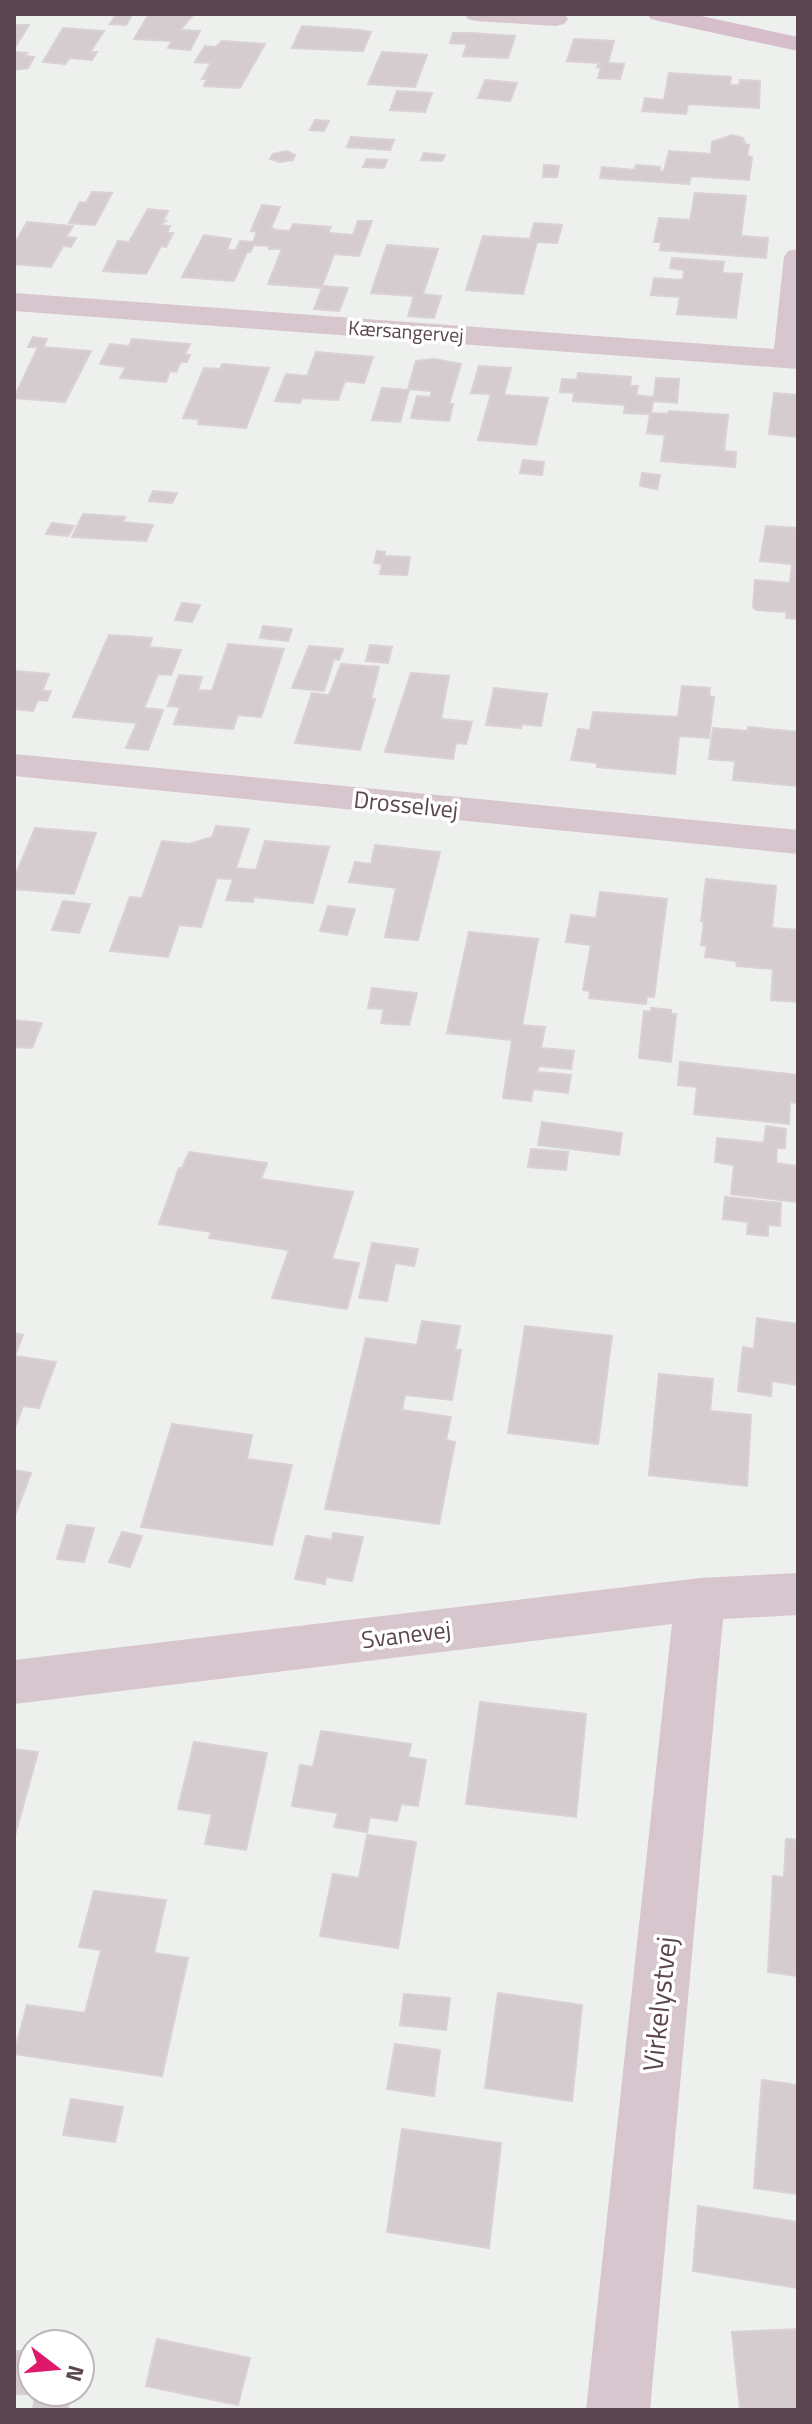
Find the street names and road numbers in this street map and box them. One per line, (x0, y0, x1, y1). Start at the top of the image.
street label: Kærsangervej (347, 312, 465, 350)
street label: Drosselvej (352, 781, 460, 827)
street label: Svanevej (359, 1611, 453, 1657)
street label: Virkelystvej (631, 1934, 687, 2074)

